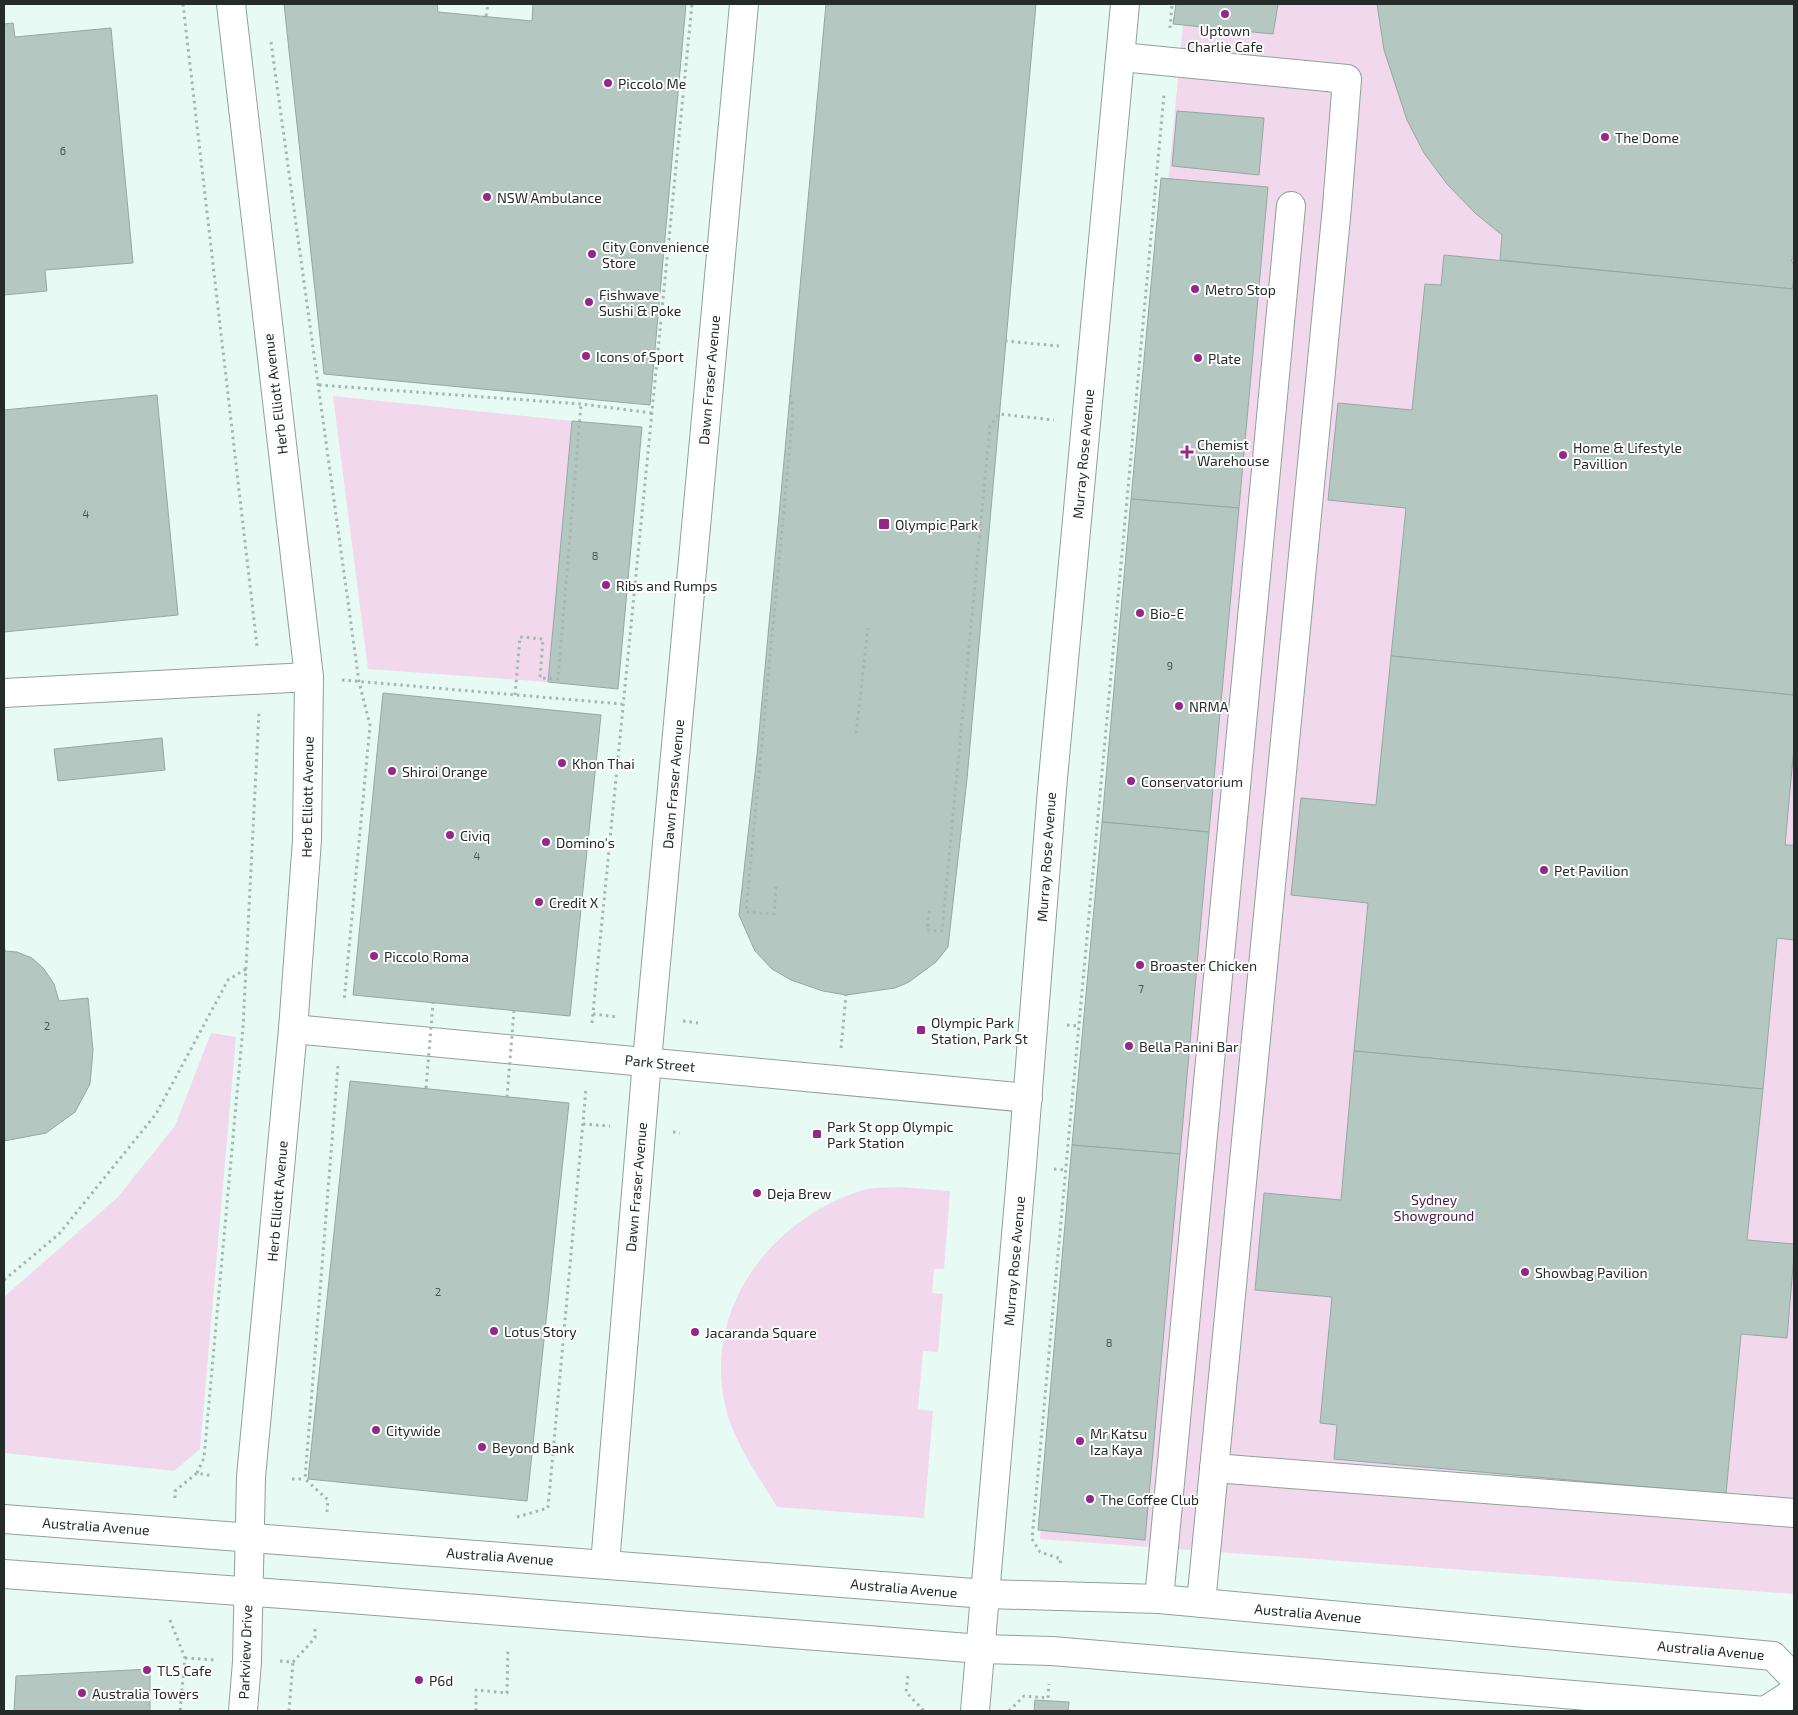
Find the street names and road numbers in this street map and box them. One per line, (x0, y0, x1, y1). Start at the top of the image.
street label: Dawn Fraser Avenue (695, 314, 723, 446)
street label: Herb Elliott Avenue (259, 333, 291, 455)
street label: Murray Rose Avenue (1069, 388, 1097, 520)
street label: Dawn Fraser Avenue (659, 718, 687, 850)
street label: Herb Elliott Avenue (297, 736, 317, 858)
street label: Murray Rose Avenue (1033, 791, 1059, 923)
street label: Park Street (624, 1051, 696, 1075)
street label: Dawn Fraser Avenue (622, 1121, 650, 1253)
street label: Herb Elliott Avenue (263, 1140, 291, 1262)
street label: Murray Rose Avenue (1000, 1195, 1028, 1327)
street label: Australia Avenue (42, 1514, 150, 1538)
street label: Australia Avenue (446, 1544, 554, 1568)
street label: Australia Avenue (850, 1575, 958, 1601)
street label: Australia Avenue (1254, 1600, 1362, 1626)
street label: Parkview Drive (235, 1604, 255, 1700)
street label: Australia Avenue (1657, 1637, 1765, 1663)

